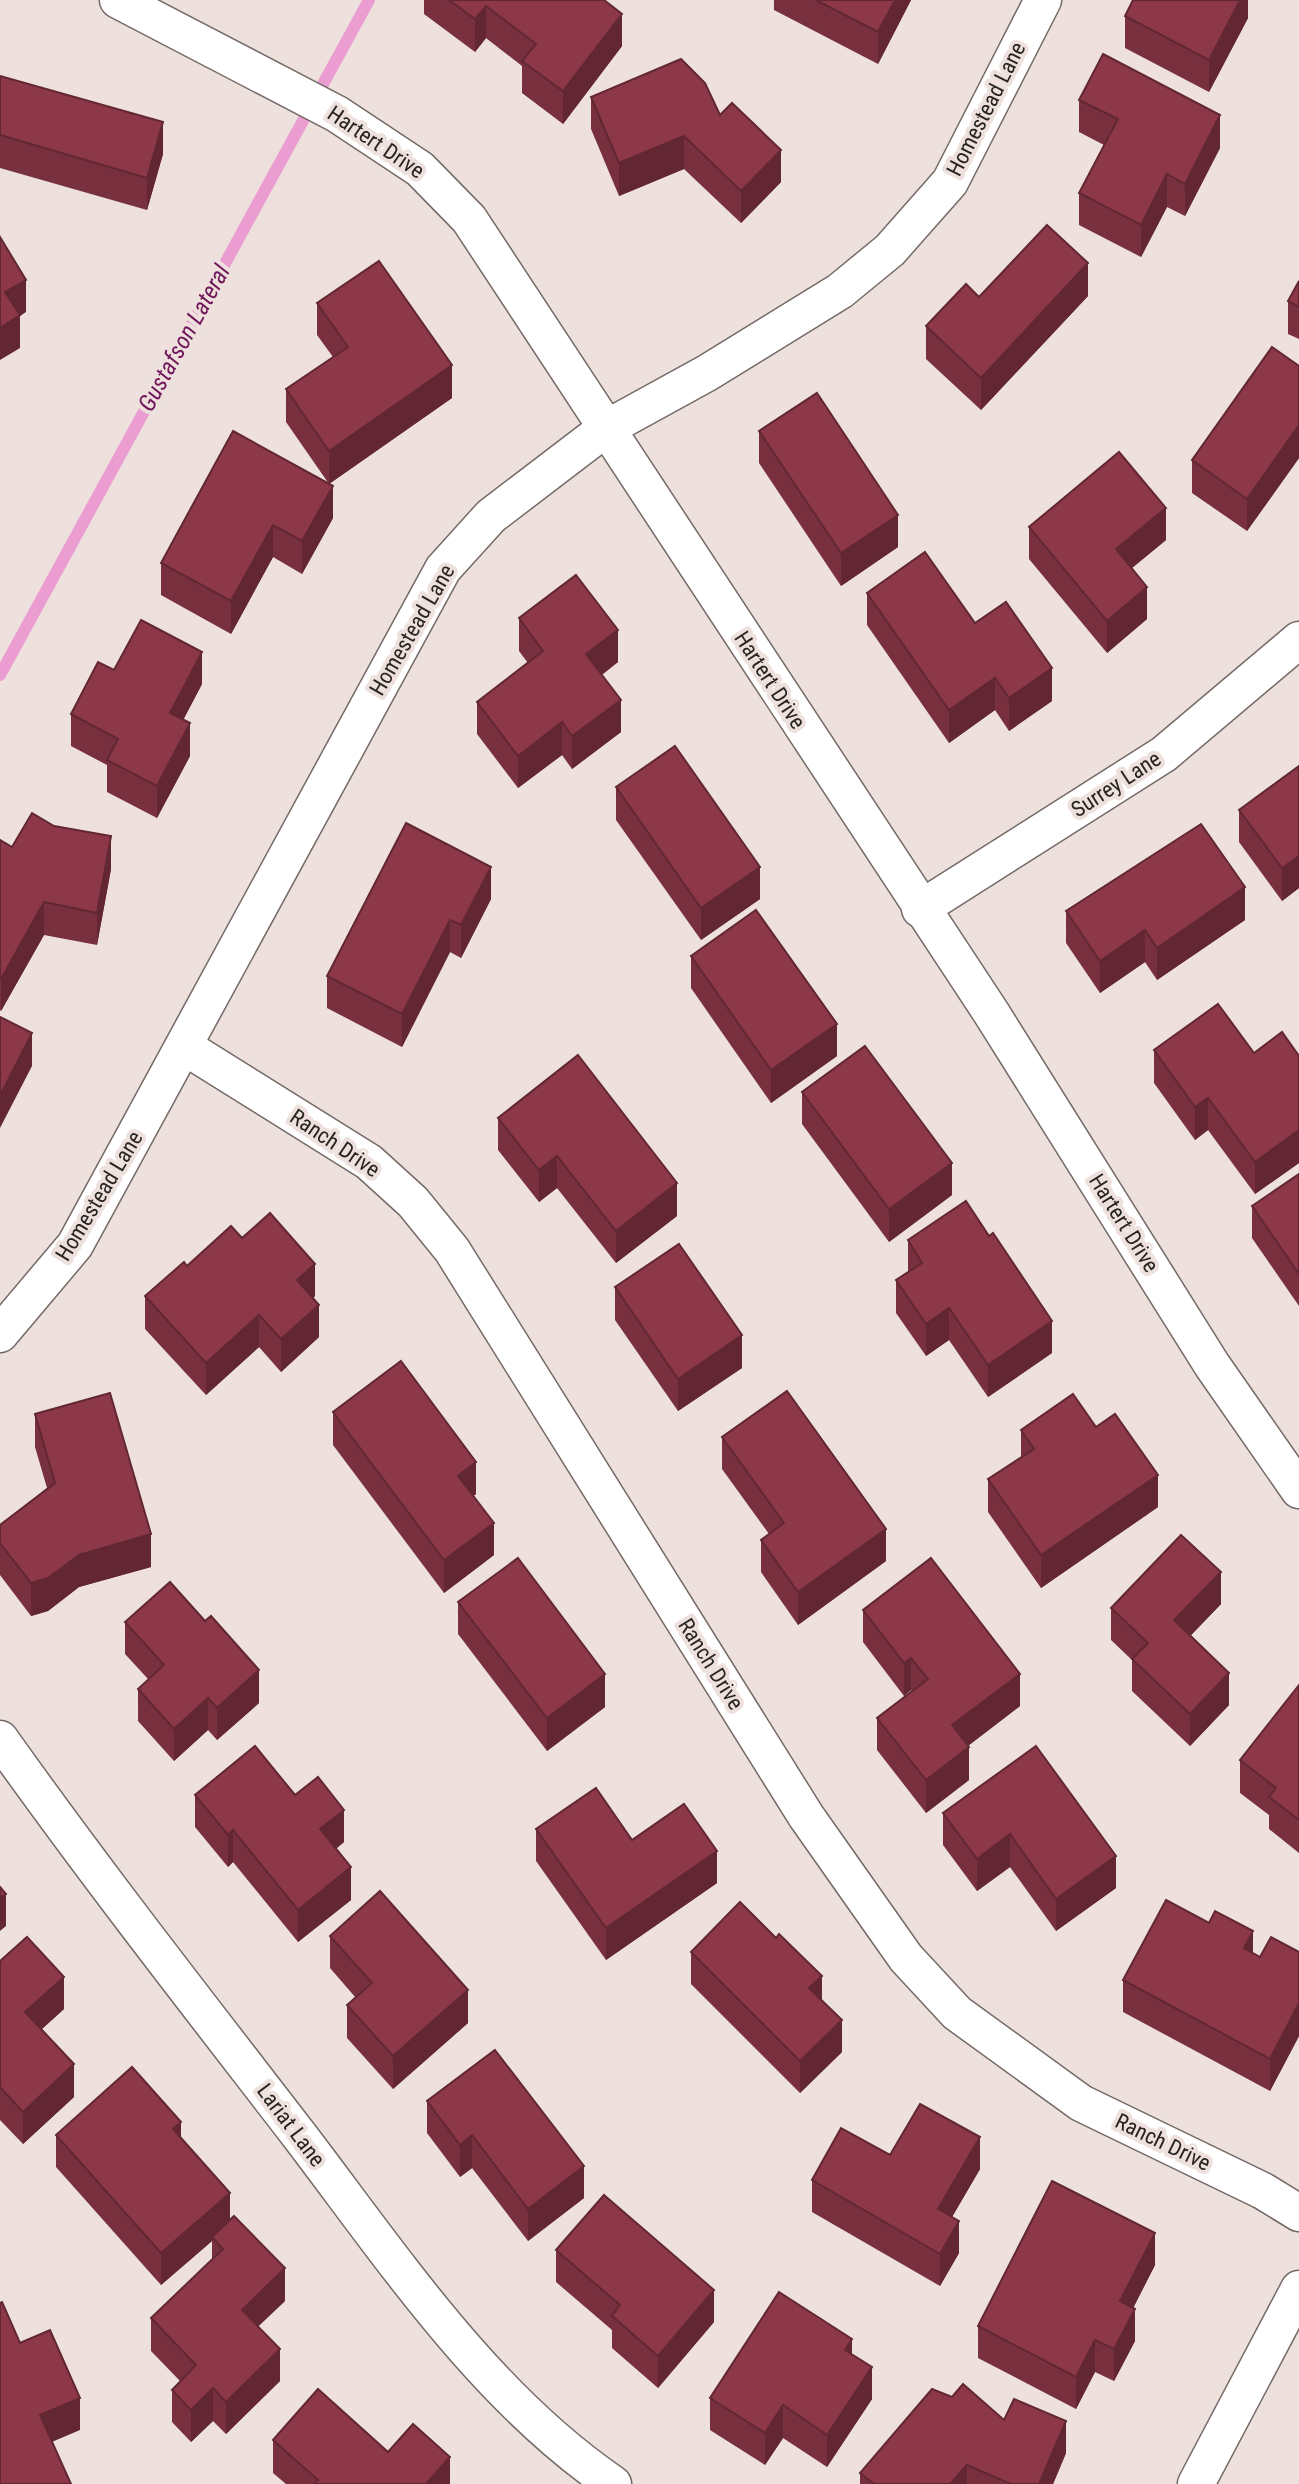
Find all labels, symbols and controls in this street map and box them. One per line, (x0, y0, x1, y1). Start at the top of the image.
street label: Homestead Lane (942, 38, 1030, 180)
street label: Hartert Drive (323, 101, 429, 183)
water label: Gustafson Lateral (132, 259, 236, 416)
street label: Homestead Lane (364, 560, 460, 700)
street label: Hartert Drive (729, 627, 811, 733)
street label: Surrey Lane (1067, 746, 1165, 822)
street label: Ranch Drive (285, 1104, 385, 1182)
street label: Homestead Lane (50, 1127, 148, 1265)
street label: Hartert Drive (1084, 1169, 1164, 1277)
street label: Ranch Drive (673, 1614, 749, 1714)
street label: Lariat Lane (252, 2079, 330, 2171)
street label: Ranch Drive (1111, 2108, 1215, 2176)

